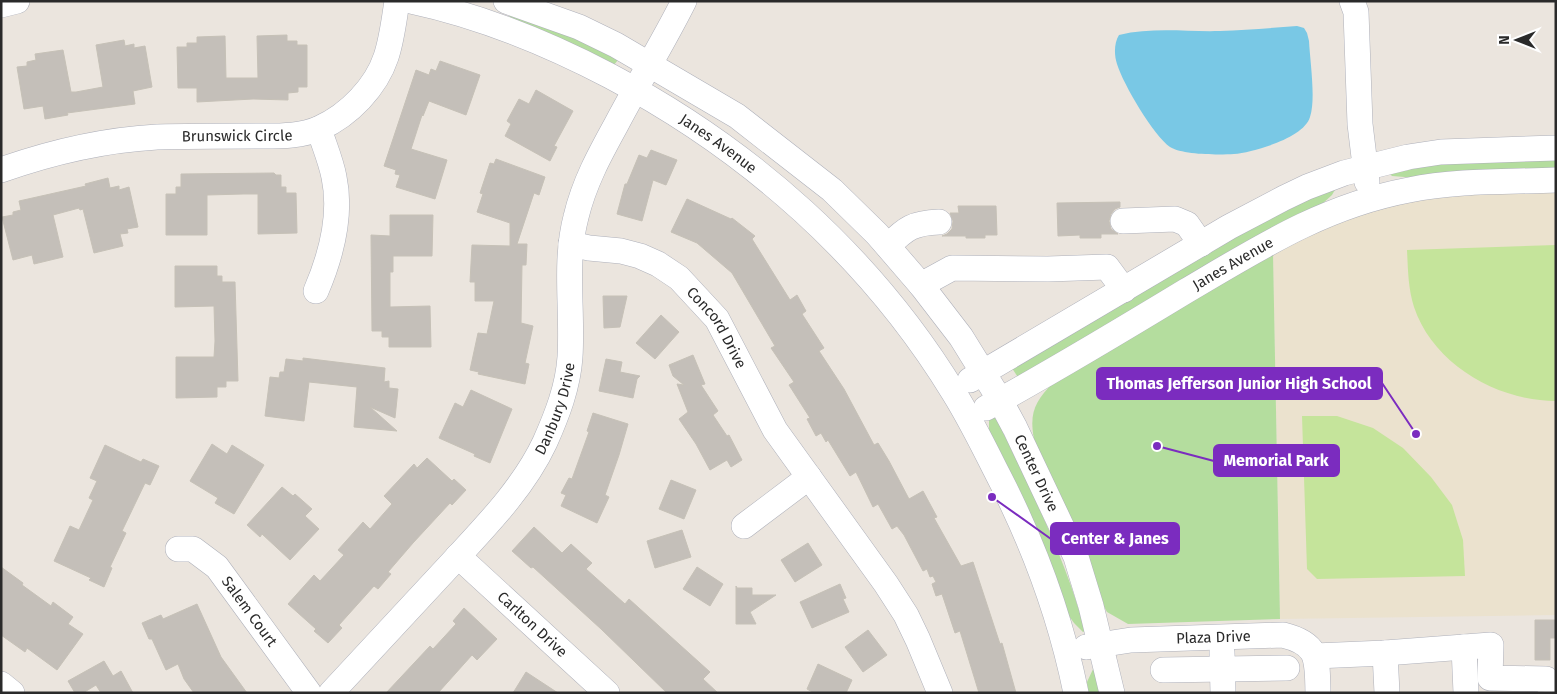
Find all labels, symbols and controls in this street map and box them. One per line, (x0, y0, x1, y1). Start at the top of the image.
north arrow (1492, 15, 1542, 65)
text: N (1496, 35, 1513, 45)
street label: Janes Avenue (676, 110, 760, 177)
street label: Brunswick Circle (181, 126, 293, 145)
street label: Janes Avenue (1189, 233, 1276, 294)
street label: Concord Drive (683, 283, 750, 371)
street label: Danbury Drive (531, 361, 578, 458)
callout: Thomas Jefferson Junior High School (1097, 368, 1382, 399)
text: Thomas Jefferson Junior High School (1106, 374, 1372, 393)
street label: Center Drive (1010, 432, 1062, 515)
callout: Memorial Park (1214, 445, 1339, 476)
text: Memorial Park (1223, 451, 1329, 470)
callout: Center & Janes (1051, 523, 1179, 554)
text: Center & Janes (1061, 529, 1169, 548)
street label: Salem Court (218, 573, 281, 650)
street label: Carlton Drive (494, 588, 571, 661)
street label: Plaza Drive (1176, 627, 1251, 648)

